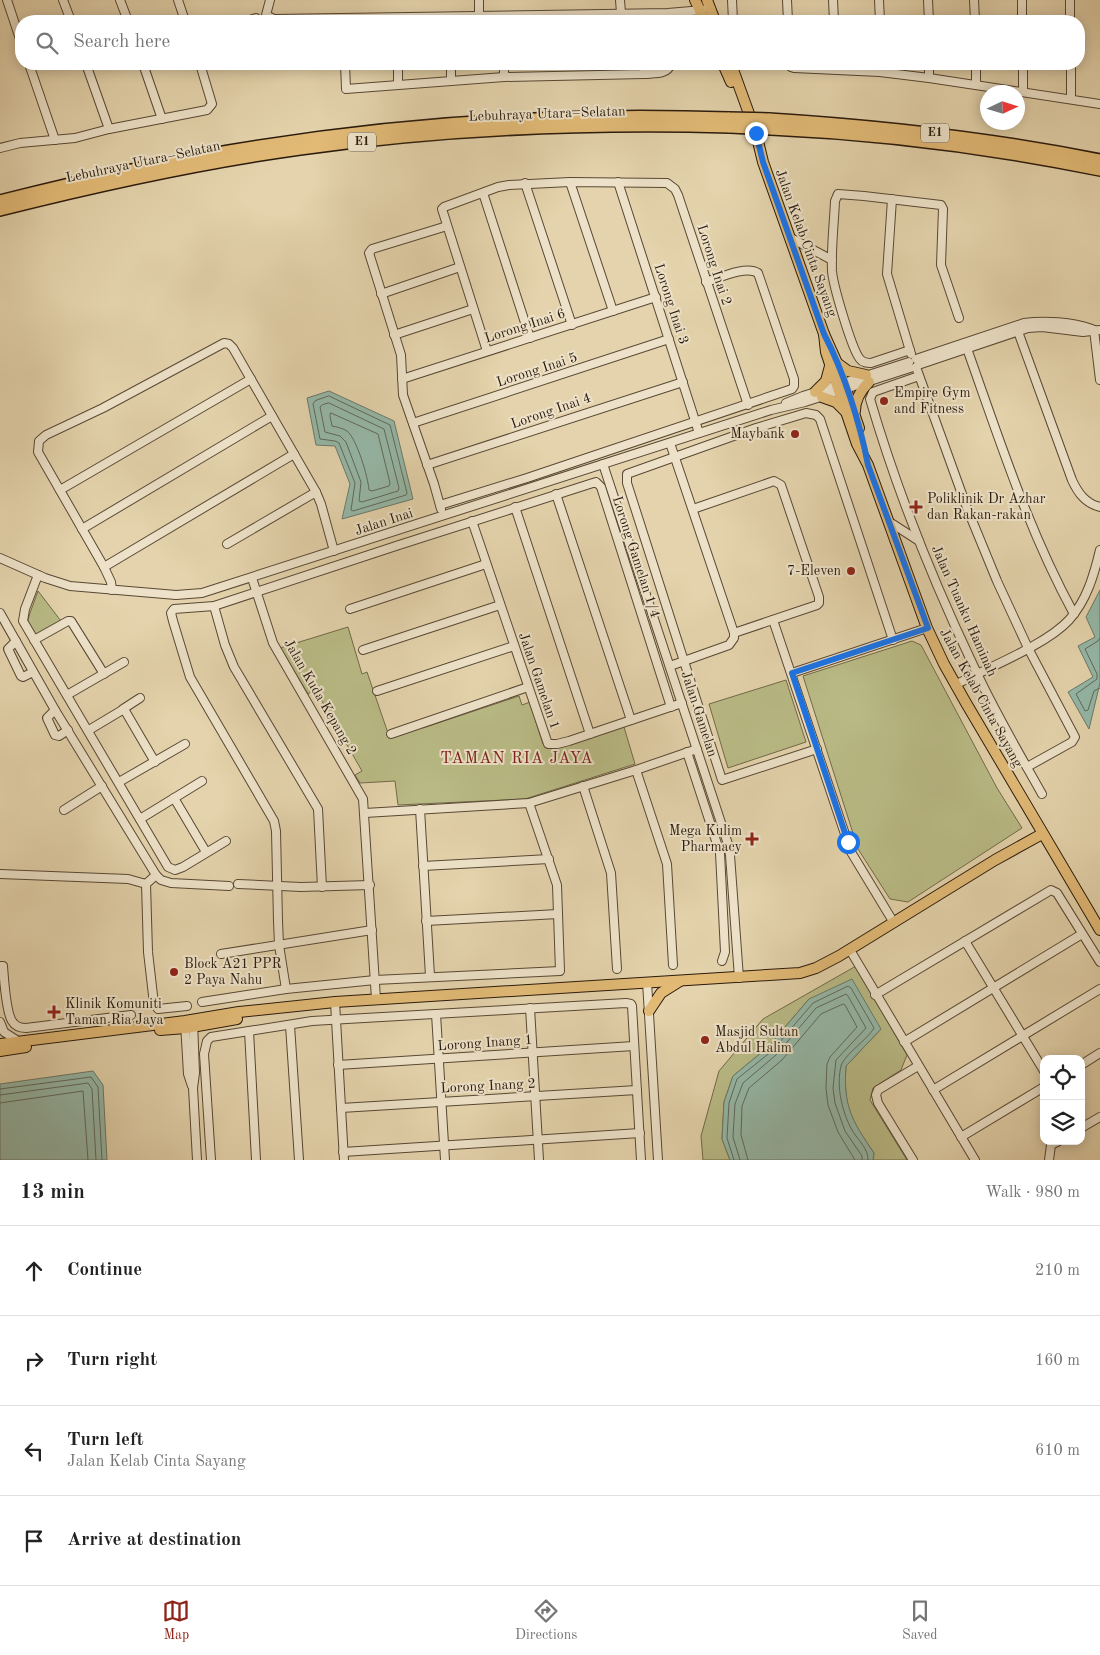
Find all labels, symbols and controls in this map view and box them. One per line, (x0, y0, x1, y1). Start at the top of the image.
search box (15, 15, 1085, 70)
icon: search (33, 29, 61, 57)
text: Search here (73, 33, 170, 52)
north arrow (980, 85, 1025, 130)
street label: Lebuhraya Utara–Selatan (468, 104, 626, 124)
route end (745, 122, 768, 145)
road number: E1 (921, 124, 949, 142)
road number: E1 (348, 132, 376, 152)
street label: Lebuhraya Utara–Selatan (64, 139, 222, 185)
street label: Jalan Kelab Cinta Sayang (773, 167, 839, 319)
street label: Lorong Inai 2 (694, 223, 734, 307)
street label: Lorong Inai 3 (651, 262, 691, 346)
street label: Lorong Inai 6 (483, 306, 567, 346)
street label: Lorong Inai 5 (495, 350, 579, 390)
place label: Empire Gym and Fitness (894, 386, 971, 416)
street label: Lorong Inai 4 (509, 391, 593, 431)
marker: Empire Gym and Fitness (878, 395, 890, 407)
place label: Maybank (730, 427, 785, 441)
marker: Maybank (789, 428, 801, 440)
place label: Poliklinik Dr Azhar dan Rakan-rakan (927, 492, 1046, 522)
street label: Lorong Gamelan 1/4 (610, 494, 662, 620)
marker: Poliklinik Dr Azhar dan Rakan-rakan (909, 500, 923, 514)
street label: Jalan Inai (353, 506, 415, 538)
street label: Jalan Tuanku Haminah (929, 543, 999, 679)
place label: 7-Eleven (787, 564, 841, 578)
marker: 7-Eleven (845, 565, 857, 577)
street label: Jalan Kelab Cinta Sayang (937, 626, 1025, 770)
street label: Jalan Gamelan 1 (516, 631, 562, 731)
street label: Jalan Kuda Kepang 2 (281, 637, 359, 757)
street label: Jalan Gamelan (679, 669, 720, 759)
district label: TAMAN RIA JAYA (440, 751, 594, 767)
place label: Mega Kulim Pharmacy (669, 824, 743, 854)
route start (837, 831, 860, 854)
marker: Mega Kulim Pharmacy (746, 833, 758, 845)
place label: Block A21 PPR 2 Paya Nahu (184, 957, 282, 987)
marker: Block A21 PPR 2 Paya Nahu (168, 966, 180, 978)
place label: Klinik Komuniti Taman Ria Jaya (65, 997, 164, 1027)
marker: Klinik Komuniti Taman Ria Jaya (47, 1005, 61, 1019)
place label: Masjid Sultan Abdul Halim (715, 1025, 799, 1055)
street label: Lorong Inang 1 (437, 1033, 533, 1053)
marker: Masjid Sultan Abdul Halim (699, 1034, 711, 1046)
map controls (1040, 1055, 1085, 1145)
button: locate (1040, 1055, 1085, 1100)
street label: Lorong Inang 2 (440, 1077, 536, 1095)
button: layers (1040, 1100, 1085, 1145)
text: 13 min (20, 1182, 85, 1203)
text: Walk · 980 m (985, 1185, 1080, 1201)
icon: ahead (20, 1257, 48, 1285)
text: Continue (67, 1261, 142, 1280)
text: 210 m (1035, 1263, 1080, 1279)
icon: right (20, 1347, 48, 1375)
text: Turn right (67, 1351, 157, 1370)
text: 160 m (1035, 1353, 1080, 1369)
text: Turn left (67, 1431, 144, 1450)
icon: left (20, 1437, 48, 1465)
text: 610 m (1035, 1443, 1080, 1459)
text: Jalan Kelab Cinta Sayang (67, 1454, 246, 1470)
icon: arrive (20, 1527, 48, 1555)
text: Arrive at destination (67, 1531, 241, 1550)
tab: Map (162, 1597, 190, 1644)
tab: Directions (515, 1597, 577, 1644)
tab: Saved (902, 1597, 938, 1644)

